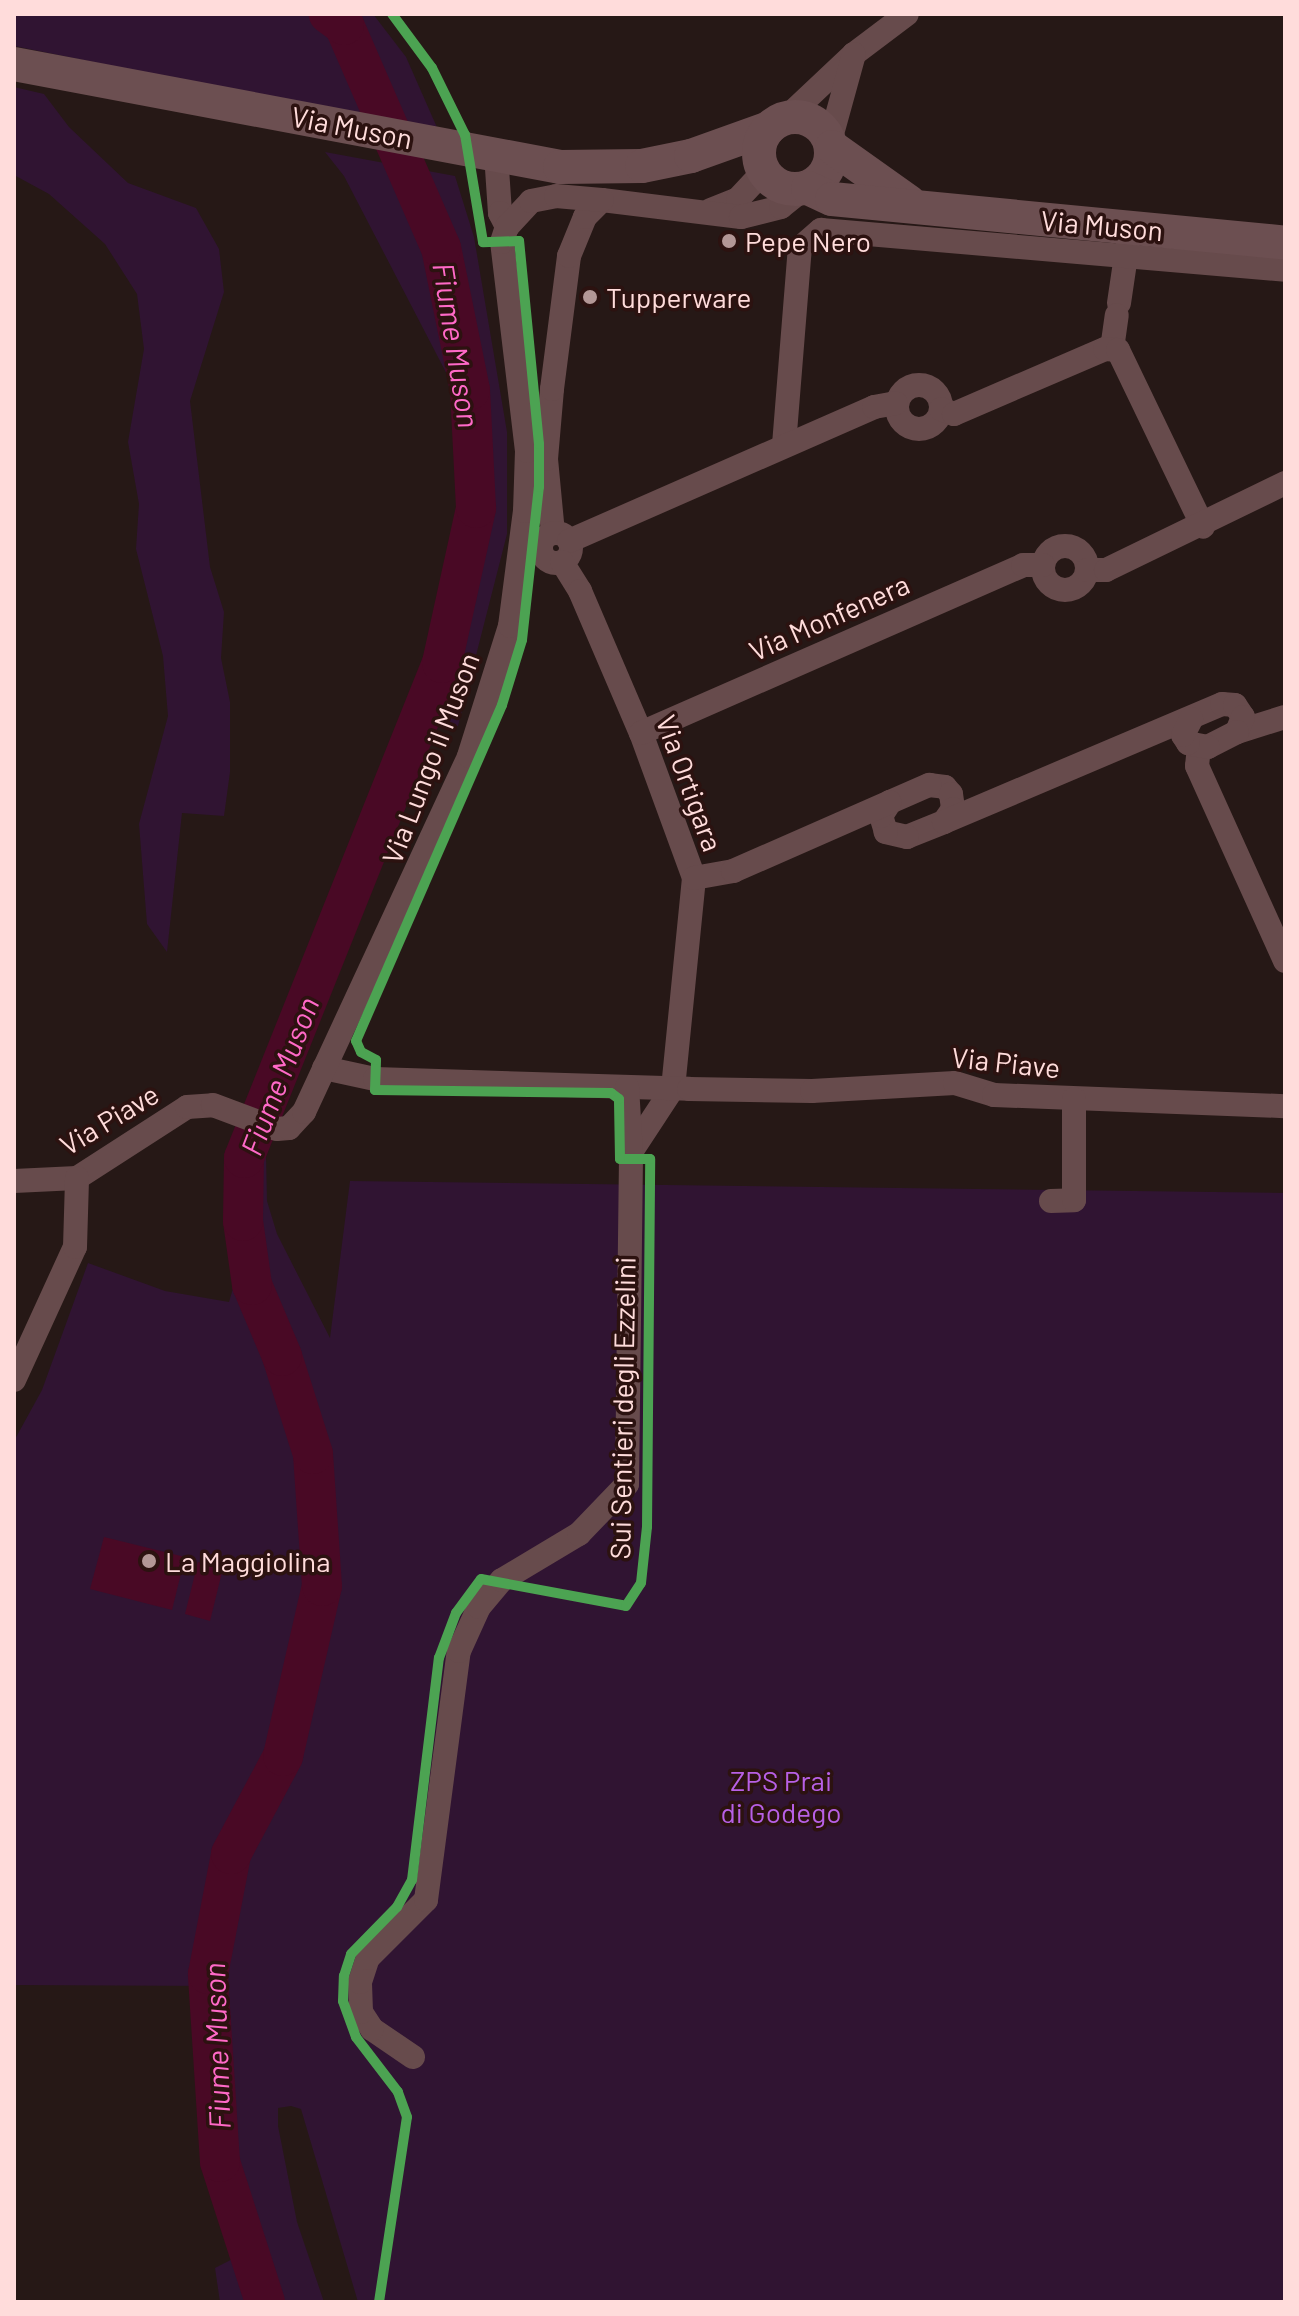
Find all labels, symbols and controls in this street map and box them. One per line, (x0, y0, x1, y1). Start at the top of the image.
street label: Via Muson (289, 99, 415, 155)
street label: Via Muson (1040, 203, 1164, 247)
place label: Pepe Nero (745, 224, 871, 258)
marker: Pepe Nero (720, 232, 738, 250)
water label: Fiume Muson (426, 260, 488, 430)
place label: Tupperware (606, 280, 752, 314)
marker: Tupperware (581, 288, 599, 306)
street label: Via Monfenera (744, 567, 914, 667)
street label: Via Lungo il Muson (374, 648, 486, 868)
street label: Via Ortigara (650, 710, 730, 856)
water label: Fiume Muson (232, 992, 326, 1160)
street label: Via Piave (950, 1040, 1062, 1084)
street label: Via Piave (54, 1076, 164, 1162)
street label: Sui Sentieri degli Ezzelini (603, 1256, 641, 1560)
place label: La Maggiolina (165, 1544, 330, 1578)
marker: La Maggiolina (140, 1552, 158, 1570)
park label: ZPS Prai di Godego (721, 1763, 841, 1829)
water label: Fiume Muson (195, 1962, 237, 2130)

